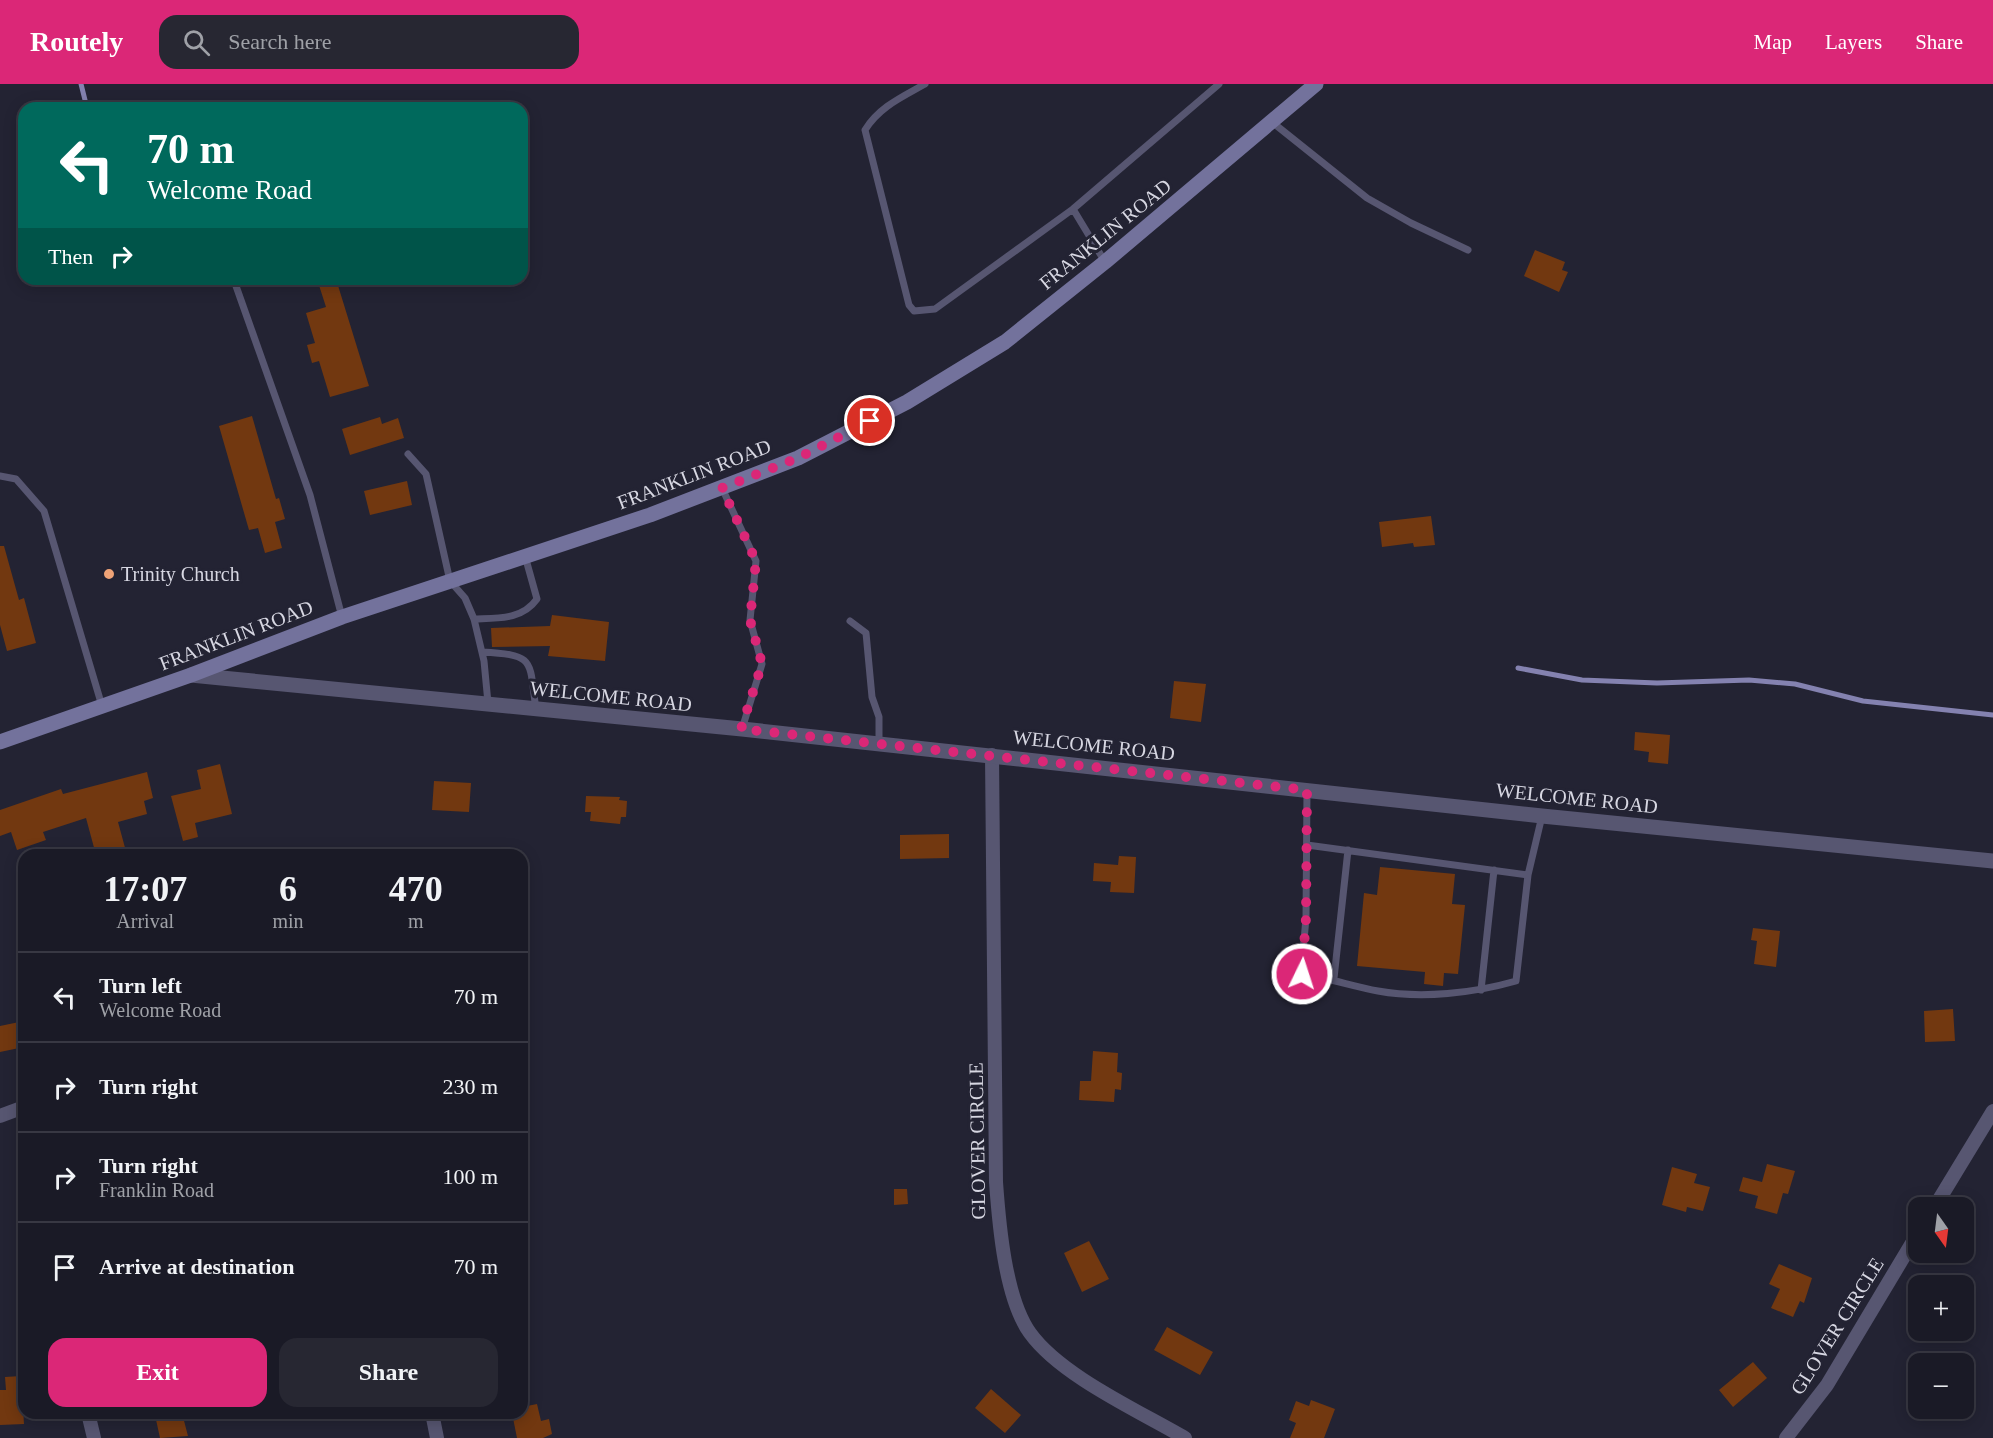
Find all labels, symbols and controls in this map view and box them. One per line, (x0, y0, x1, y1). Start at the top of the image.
search box (159, 15, 579, 69)
text: Routely (30, 26, 123, 57)
icon: search (180, 26, 213, 59)
text: Search here (228, 29, 332, 54)
text: Map (1754, 30, 1792, 54)
text: Layers (1825, 30, 1882, 54)
text: Share (1915, 30, 1963, 54)
icon: left (48, 126, 126, 204)
text: 70 m (147, 126, 235, 172)
street label: FRANKLIN ROAD (1035, 174, 1175, 294)
text: Welcome Road (147, 175, 312, 205)
icon: right (105, 240, 138, 273)
text: Then (48, 244, 93, 269)
pin (844, 395, 895, 446)
icon: arrive (853, 404, 886, 437)
street label: FRANKLIN ROAD (614, 435, 774, 513)
place label: Trinity Church (121, 563, 240, 586)
marker: Trinity Church (102, 567, 116, 581)
street label: FRANKLIN ROAD (156, 596, 316, 674)
street label: WELCOME ROAD (529, 677, 693, 715)
street label: WELCOME ROAD (1012, 726, 1176, 764)
street label: WELCOME ROAD (1495, 779, 1659, 817)
text: 17:07 (103, 869, 187, 909)
text: 6 (279, 869, 297, 909)
text: 470 (389, 869, 443, 909)
text: Arrival (116, 910, 174, 932)
text: min (272, 910, 304, 932)
text: m (408, 910, 424, 932)
position arrow (1270, 942, 1334, 1006)
text: Turn left (99, 973, 182, 998)
icon: left (48, 981, 81, 1014)
text: 70 m (453, 984, 498, 1009)
text: Welcome Road (99, 999, 221, 1021)
street label: GLOVER CIRCLE (965, 1062, 989, 1220)
icon: right (48, 1071, 81, 1104)
text: Turn right (99, 1074, 198, 1099)
text: 230 m (442, 1074, 498, 1099)
text: Turn right (99, 1153, 198, 1178)
icon: right (48, 1161, 81, 1194)
text: 100 m (442, 1164, 498, 1189)
text: Franklin Road (99, 1179, 214, 1201)
north arrow (1908, 1197, 1974, 1263)
map controls (1908, 1197, 1974, 1419)
icon: arrive (48, 1251, 81, 1284)
text: Arrive at destination (99, 1254, 295, 1279)
text: 70 m (453, 1254, 498, 1279)
street label: GLOVER CIRCLE (1786, 1254, 1888, 1398)
button: + (1908, 1275, 1974, 1341)
button: Exit (48, 1338, 267, 1407)
button: Share (279, 1338, 498, 1407)
button: − (1908, 1353, 1974, 1419)

